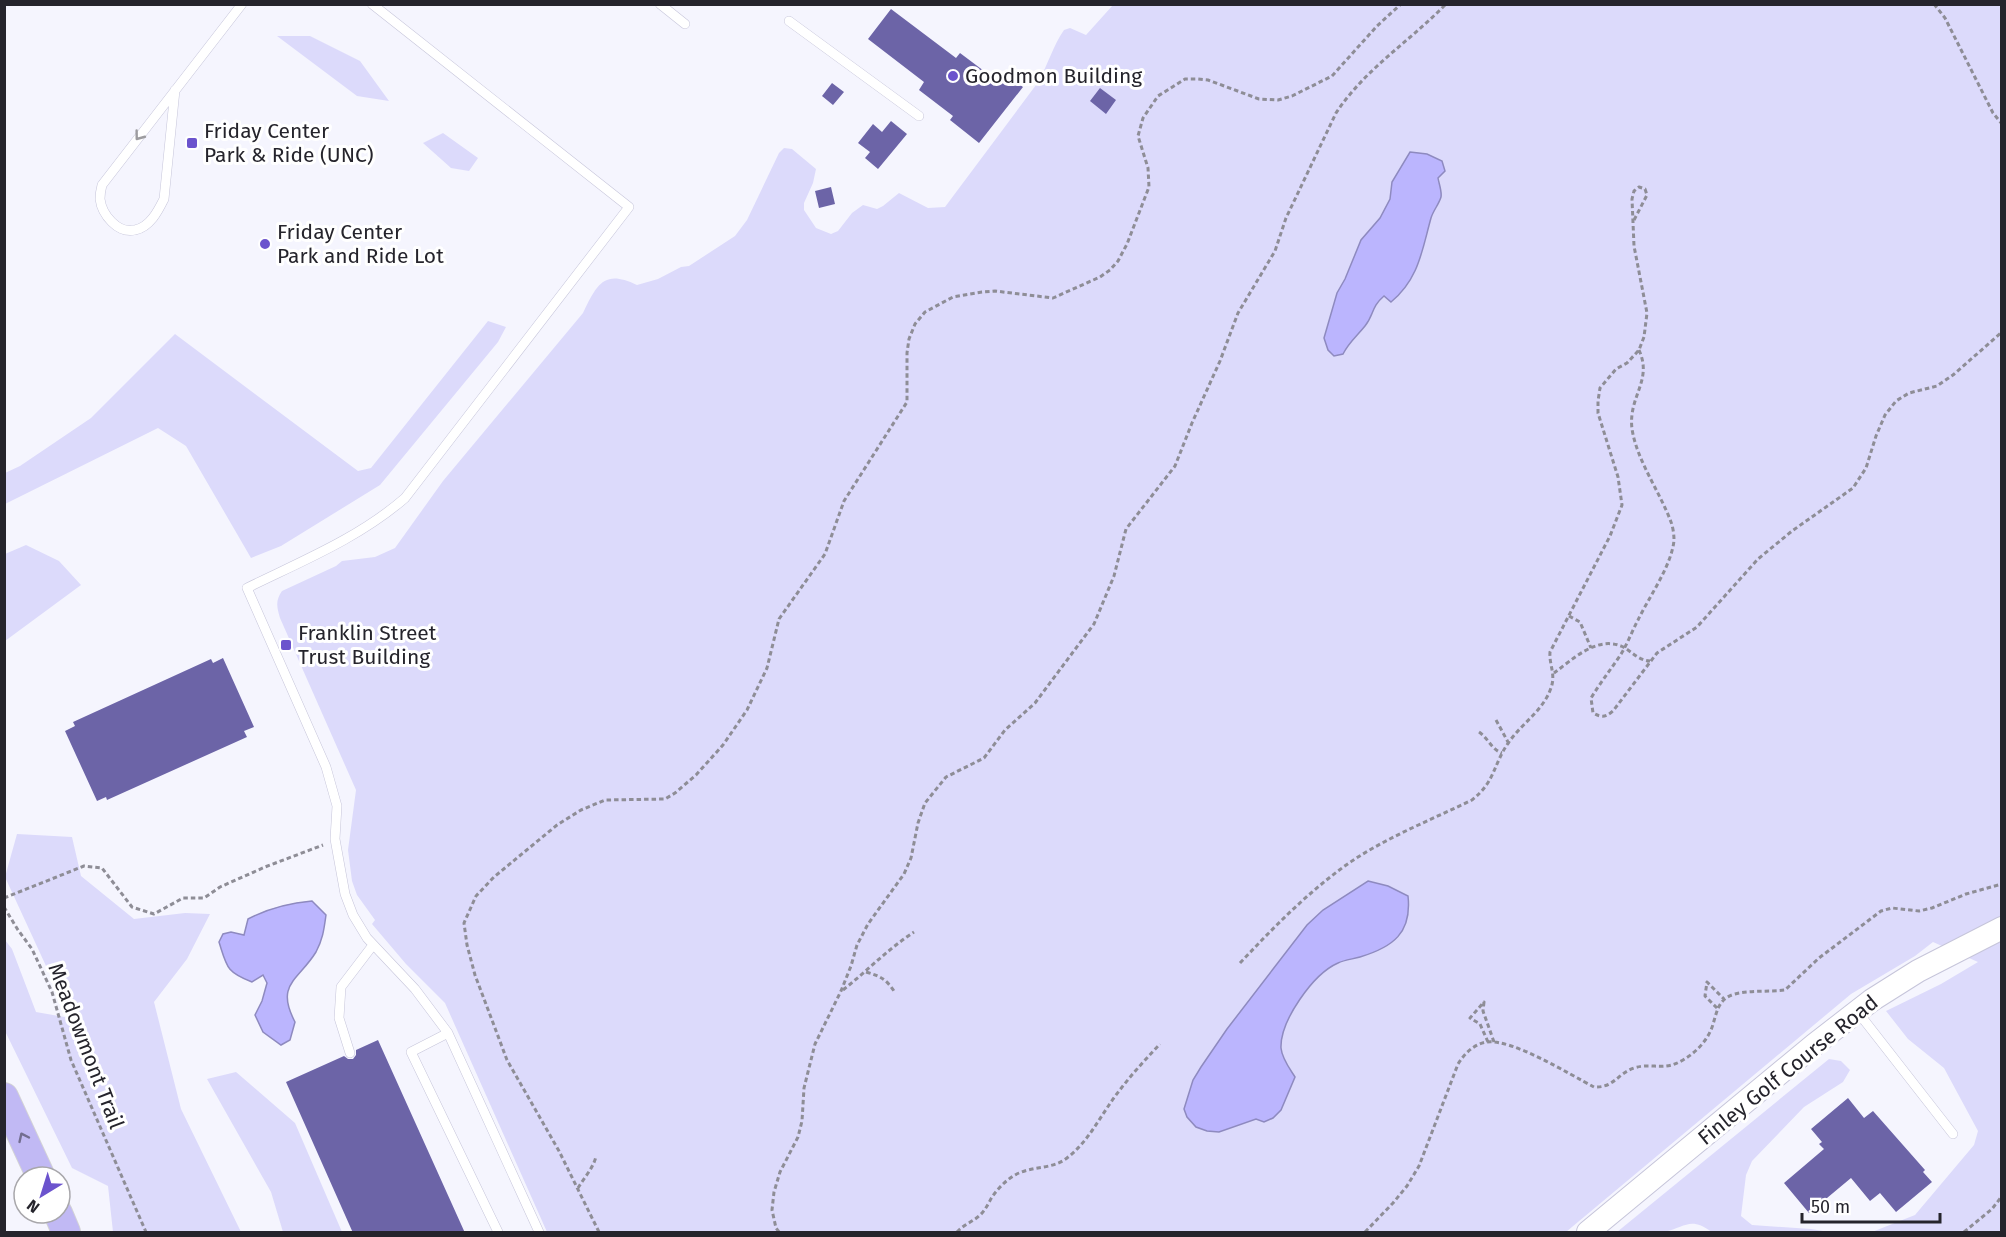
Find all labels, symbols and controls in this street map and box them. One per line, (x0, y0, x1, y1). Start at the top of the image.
place label: Goodmon Building (965, 63, 1142, 89)
marker: Goodmon Building (946, 69, 960, 83)
place label: Friday Center Park & Ride (UNC) (204, 118, 374, 168)
one-way arrow (136, 129, 147, 140)
marker: Friday Center Park & Ride (UNC) (185, 136, 199, 150)
place label: Friday Center Park and Ride Lot (277, 219, 444, 269)
marker: Friday Center Park and Ride Lot (258, 237, 272, 251)
place label: Franklin Street Trust Building (298, 620, 437, 670)
marker: Franklin Street Trust Building (279, 638, 293, 652)
street label: Meadowmont Trail (42, 959, 130, 1133)
street label: Finley Golf Course Road (1693, 989, 1883, 1151)
one-way arrow (18, 1132, 30, 1143)
north arrow (12, 1165, 72, 1225)
scale bar (1802, 1186, 1940, 1224)
text: N (23, 1196, 43, 1217)
text: 50 m (1811, 1196, 1850, 1218)

